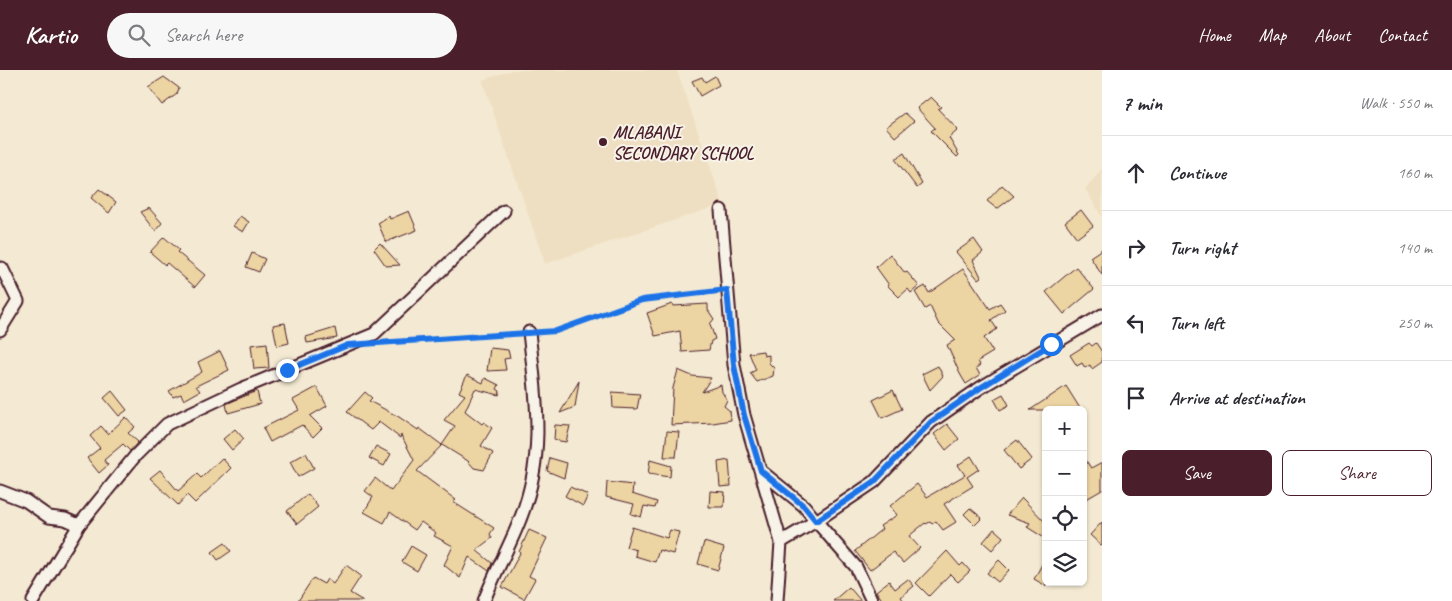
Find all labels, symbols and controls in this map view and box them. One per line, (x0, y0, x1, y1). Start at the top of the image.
search box (107, 13, 457, 58)
text: Kartio (25, 20, 77, 50)
icon: search (125, 21, 153, 49)
text: Search here (165, 23, 242, 47)
text: Home (1198, 24, 1231, 46)
text: Map (1259, 24, 1286, 46)
text: About (1314, 24, 1350, 46)
text: Contact (1378, 24, 1427, 46)
text: 7 min (1122, 90, 1162, 116)
text: Walk · 550 m (1360, 93, 1432, 113)
place label: MLABANI SECONDARY SCHOOL (613, 121, 755, 164)
marker: MLABANI SECONDARY SCHOOL (597, 136, 609, 148)
icon: ahead (1122, 159, 1150, 187)
text: Continue (1169, 161, 1226, 185)
text: 160 m (1398, 163, 1432, 183)
icon: right (1122, 234, 1150, 262)
text: Turn right (1169, 236, 1236, 260)
text: 140 m (1398, 238, 1432, 258)
icon: left (1122, 309, 1150, 337)
text: Turn left (1169, 311, 1224, 335)
text: 250 m (1398, 313, 1432, 333)
route start (1040, 333, 1063, 356)
route end (276, 359, 299, 382)
icon: arrive (1122, 384, 1150, 412)
text: Arrive at destination (1169, 386, 1305, 410)
map controls (1042, 406, 1087, 586)
button: + (1042, 406, 1087, 451)
button: Save (1122, 450, 1272, 496)
button: Share (1282, 450, 1432, 496)
button: − (1042, 451, 1087, 496)
button: locate (1042, 496, 1087, 541)
button: layers (1042, 541, 1087, 586)

